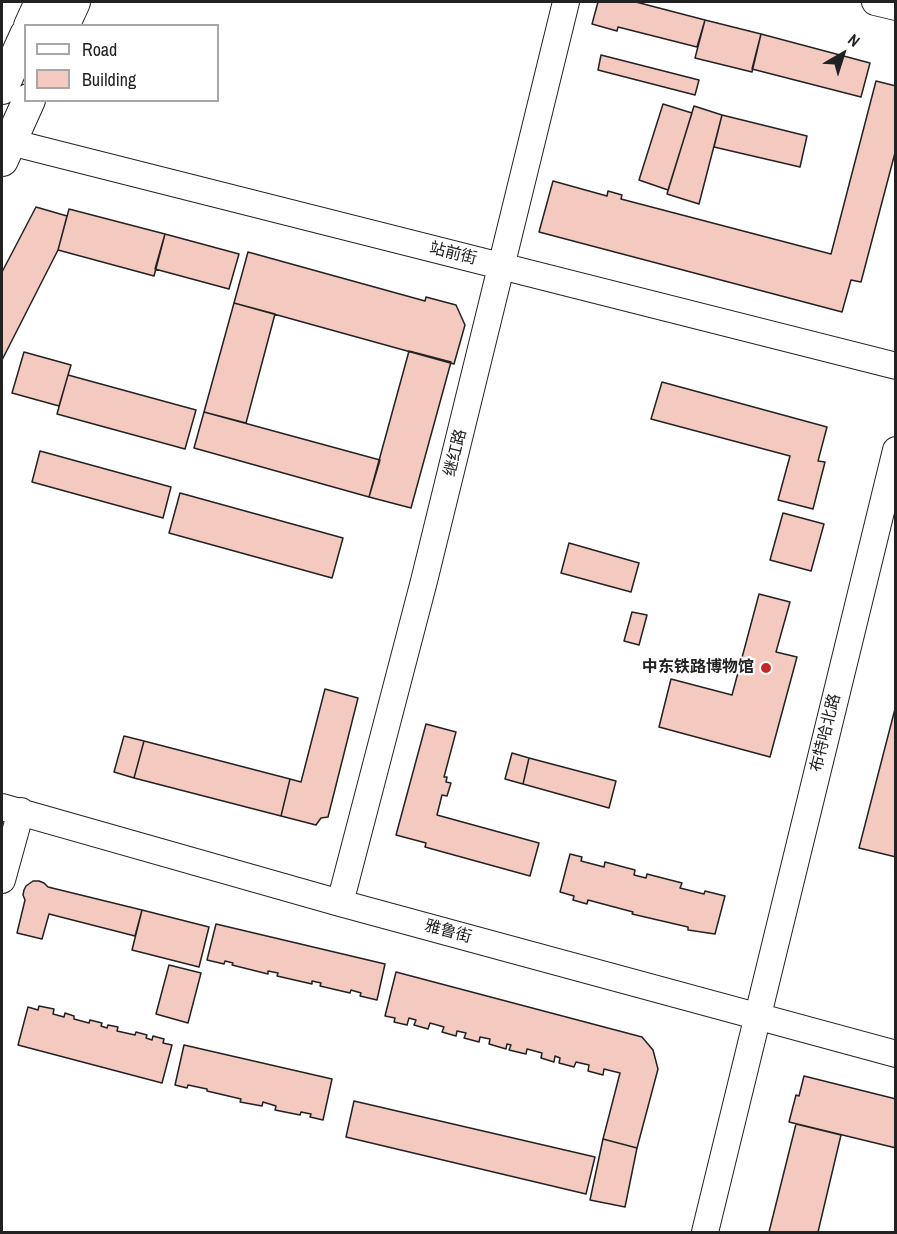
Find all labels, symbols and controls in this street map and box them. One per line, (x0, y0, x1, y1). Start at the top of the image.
legend (24, 24, 219, 102)
north arrow (813, 24, 873, 84)
text: N (844, 28, 865, 52)
text: Road (82, 37, 117, 62)
text: Building (82, 67, 136, 92)
street label: 站前街 (427, 239, 479, 269)
street label: 继红路 (441, 427, 471, 479)
place label: 中东铁路博物馆 (642, 658, 754, 678)
marker: 中东铁路博物馆 (759, 661, 773, 675)
street label: 布特哈北路 (807, 692, 845, 774)
street label: 雅鲁街 (422, 917, 474, 947)

